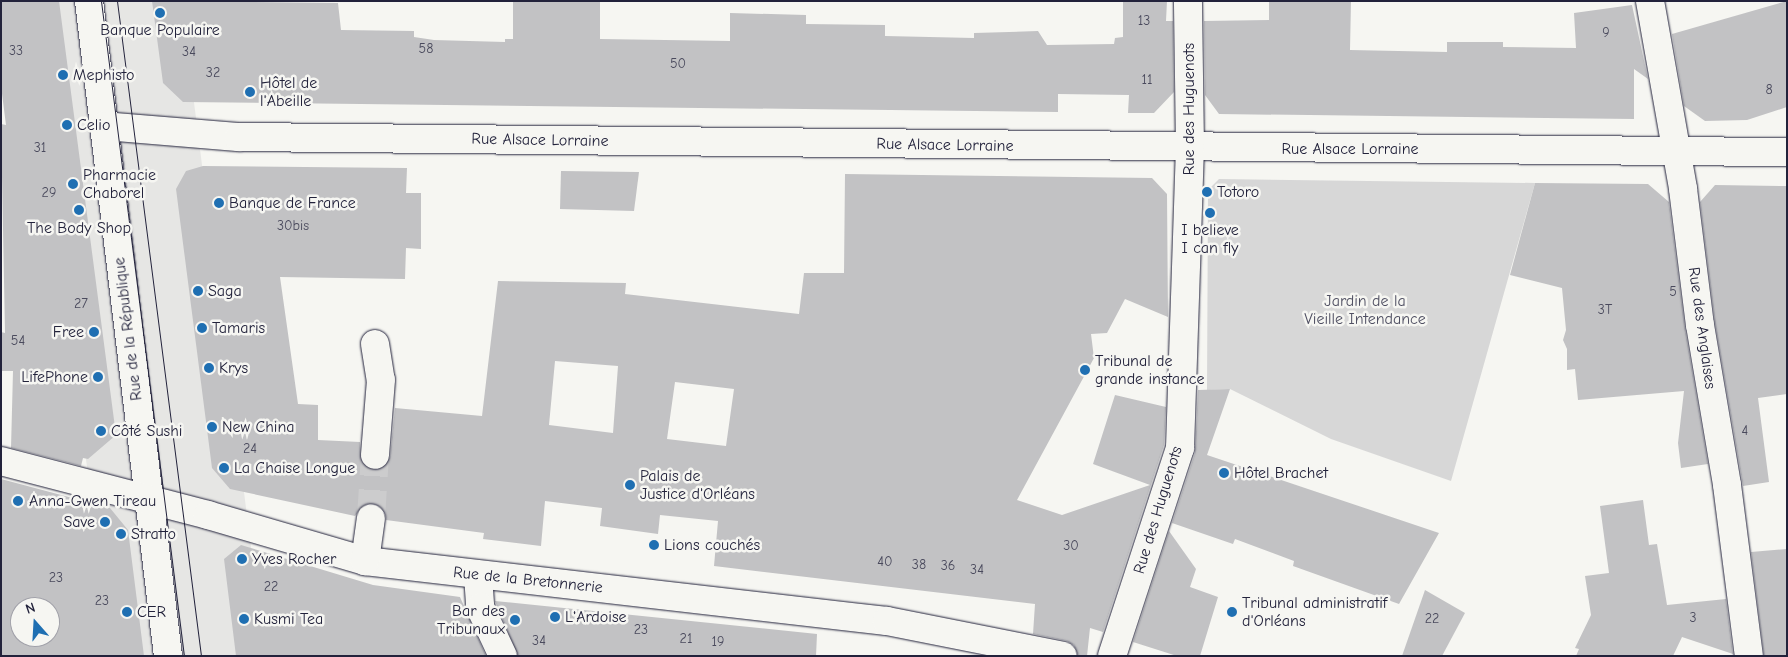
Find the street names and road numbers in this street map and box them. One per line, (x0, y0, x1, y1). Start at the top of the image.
street label: Rue des Huguenots (1179, 43, 1199, 175)
street label: Rue Alsace Lorraine (471, 129, 609, 151)
street label: Rue Alsace Lorraine (876, 134, 1014, 156)
street label: Rue Alsace Lorraine (1281, 139, 1419, 159)
street label: Rue de la République (110, 256, 146, 402)
street label: Rue des Anglaises (1684, 266, 1720, 390)
street label: Rue des Huguenots (1129, 444, 1187, 576)
street label: Rue de la Bretonnerie (452, 563, 604, 597)

